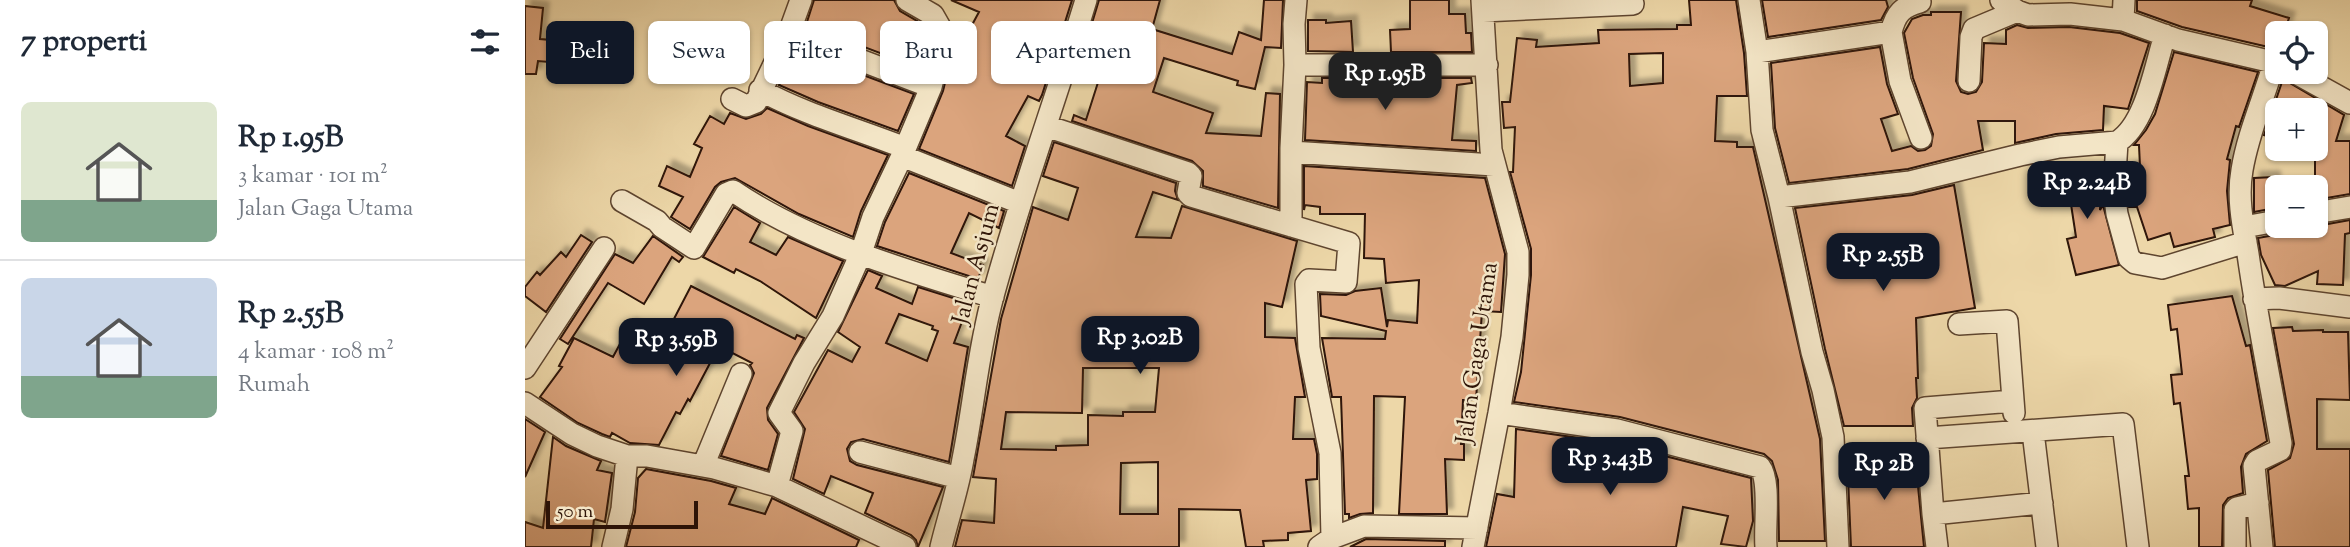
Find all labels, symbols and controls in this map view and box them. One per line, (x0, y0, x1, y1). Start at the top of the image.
text: 7 properti (21, 21, 147, 64)
chip: Beli (546, 21, 634, 84)
chip: Sewa (648, 21, 750, 84)
chip: Filter (764, 21, 866, 84)
chip: Baru (880, 21, 977, 84)
chip: Apartemen (991, 21, 1156, 84)
map controls (2265, 21, 2328, 238)
button: locate (2265, 21, 2328, 84)
icon: filters (466, 23, 504, 61)
pin: Rp 1.95B (1313, 52, 1457, 112)
text: Rp 1.95B (1345, 58, 1425, 91)
button: + (2265, 98, 2328, 161)
text: Rp 1.95B (238, 117, 343, 160)
icon: home (77, 130, 161, 214)
text: 3 kamar · 101 m² (238, 160, 388, 193)
pin: Rp 2.24B (2015, 162, 2159, 221)
text: Rp 2.24B (2043, 167, 2131, 200)
button: − (2265, 175, 2328, 238)
text: Jalan Gaga Utama (238, 193, 413, 226)
street label: Jalan Asjum (944, 199, 1010, 330)
pin: Rp 2.55B (1811, 233, 1955, 293)
text: Rp 2.55B (1843, 239, 1923, 272)
street label: Jalan Gaga Utama (1448, 260, 1508, 448)
text: Rp 2.55B (238, 293, 344, 336)
icon: home (77, 306, 161, 390)
pin: Rp 3.02B (1068, 316, 1212, 376)
pin: Rp 3.59B (604, 318, 748, 378)
text: Rp 3.02B (1097, 322, 1183, 355)
text: Rp 3.59B (635, 324, 717, 357)
text: 4 kamar · 108 m² (238, 336, 394, 369)
text: Rumah (238, 369, 310, 402)
pin: Rp 3.43B (1538, 438, 1682, 497)
pin: Rp 2B (1835, 442, 1933, 502)
text: Rp 3.43B (1568, 443, 1652, 476)
text: Rp 2B (1854, 448, 1914, 481)
scale bar (546, 498, 698, 530)
text: 50 m (557, 499, 593, 526)

